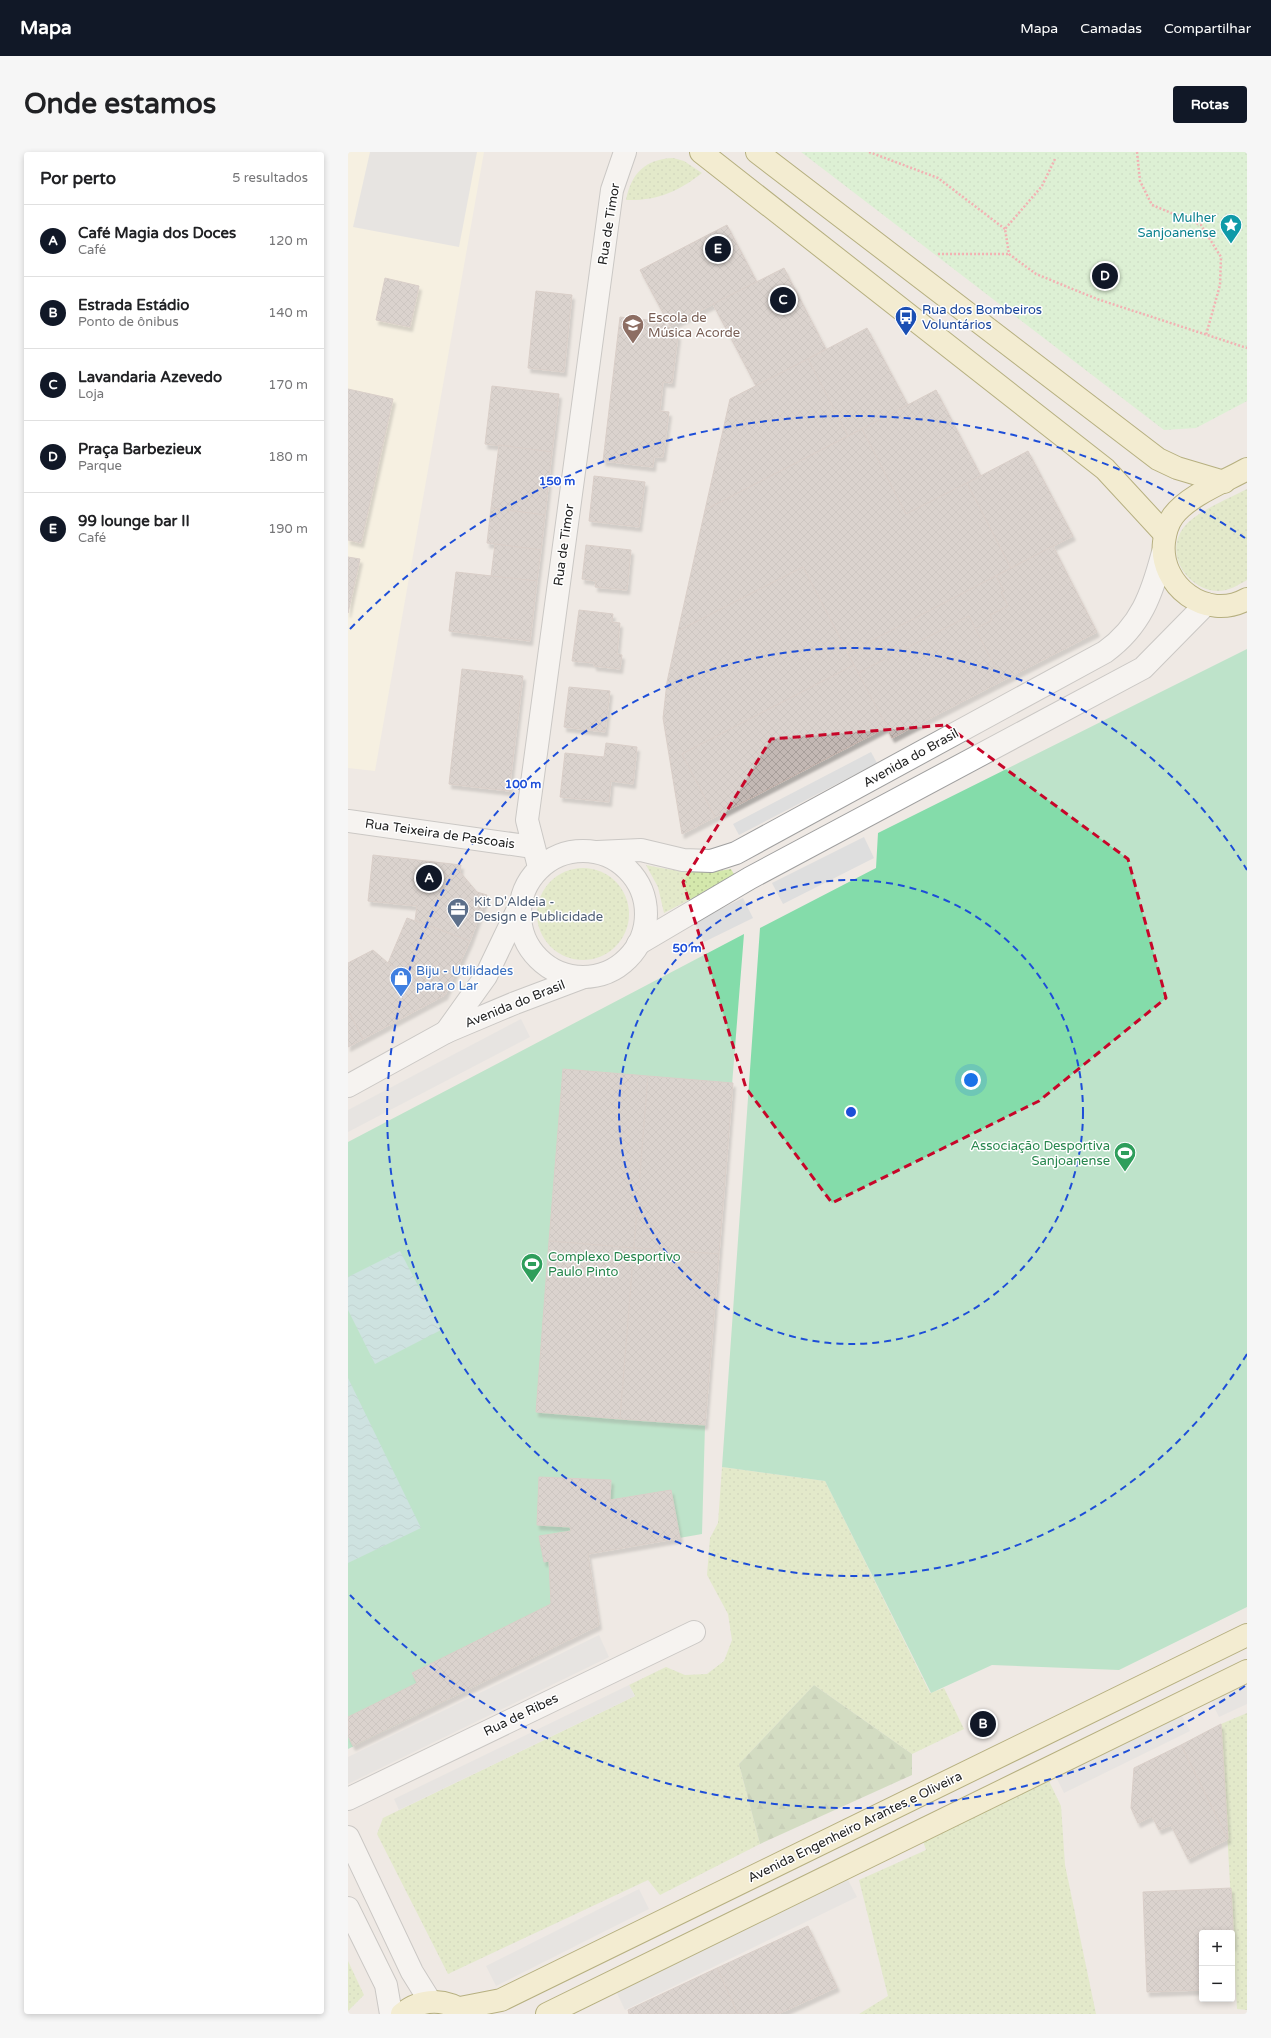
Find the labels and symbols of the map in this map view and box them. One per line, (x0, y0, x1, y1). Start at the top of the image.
street label: Rua de Timor (595, 182, 623, 266)
place label: Mulher Sanjoanense (1137, 210, 1216, 241)
place icon: Mulher Sanjoanense (1218, 212, 1244, 245)
pin: E (705, 234, 731, 264)
pin: D (1092, 261, 1118, 291)
pin: C (770, 285, 796, 315)
place label: Rua dos Bombeiros Voluntários (922, 302, 1042, 333)
bus stop icon: Rua dos Bombeiros Voluntários (893, 304, 919, 337)
place label: Escola de Música Acorde (648, 310, 740, 341)
school or university icon: Escola de Música Acorde (620, 312, 646, 345)
text: 150 m (539, 474, 575, 488)
street label: Rua de Timor (550, 503, 578, 587)
street label: Avenida do Brasil (860, 725, 962, 791)
text: 100 m (505, 777, 541, 791)
street label: Rua Teixeira de Pascoais (364, 816, 516, 852)
pin: A (416, 863, 442, 893)
place label: Kit D'Aldeia - Design e Publicidade (474, 894, 603, 925)
office icon: Kit D'Aldeia - Design e Publicidade (445, 896, 471, 929)
text: 50 m (672, 941, 702, 955)
place label: Biju - Utilidades para o Lar (416, 963, 513, 994)
shop icon: Biju - Utilidades para o Lar (388, 965, 414, 998)
street label: Avenida do Brasil (462, 977, 568, 1031)
your location (961, 1070, 981, 1090)
centre of rings (844, 1105, 858, 1119)
place label: Associação Desportiva Sanjoanense (970, 1138, 1110, 1169)
sports icon: Associação Desportiva Sanjoanense (1112, 1140, 1138, 1173)
place label: Complexo Desportivo Paulo Pinto (548, 1249, 681, 1280)
sports icon: Complexo Desportivo Paulo Pinto (519, 1251, 545, 1284)
street label: Rua de Ribes (481, 1690, 561, 1740)
pin: B (970, 1709, 996, 1739)
street label: Avenida Engenheiro Arantes e Oliveira (745, 1768, 965, 1886)

